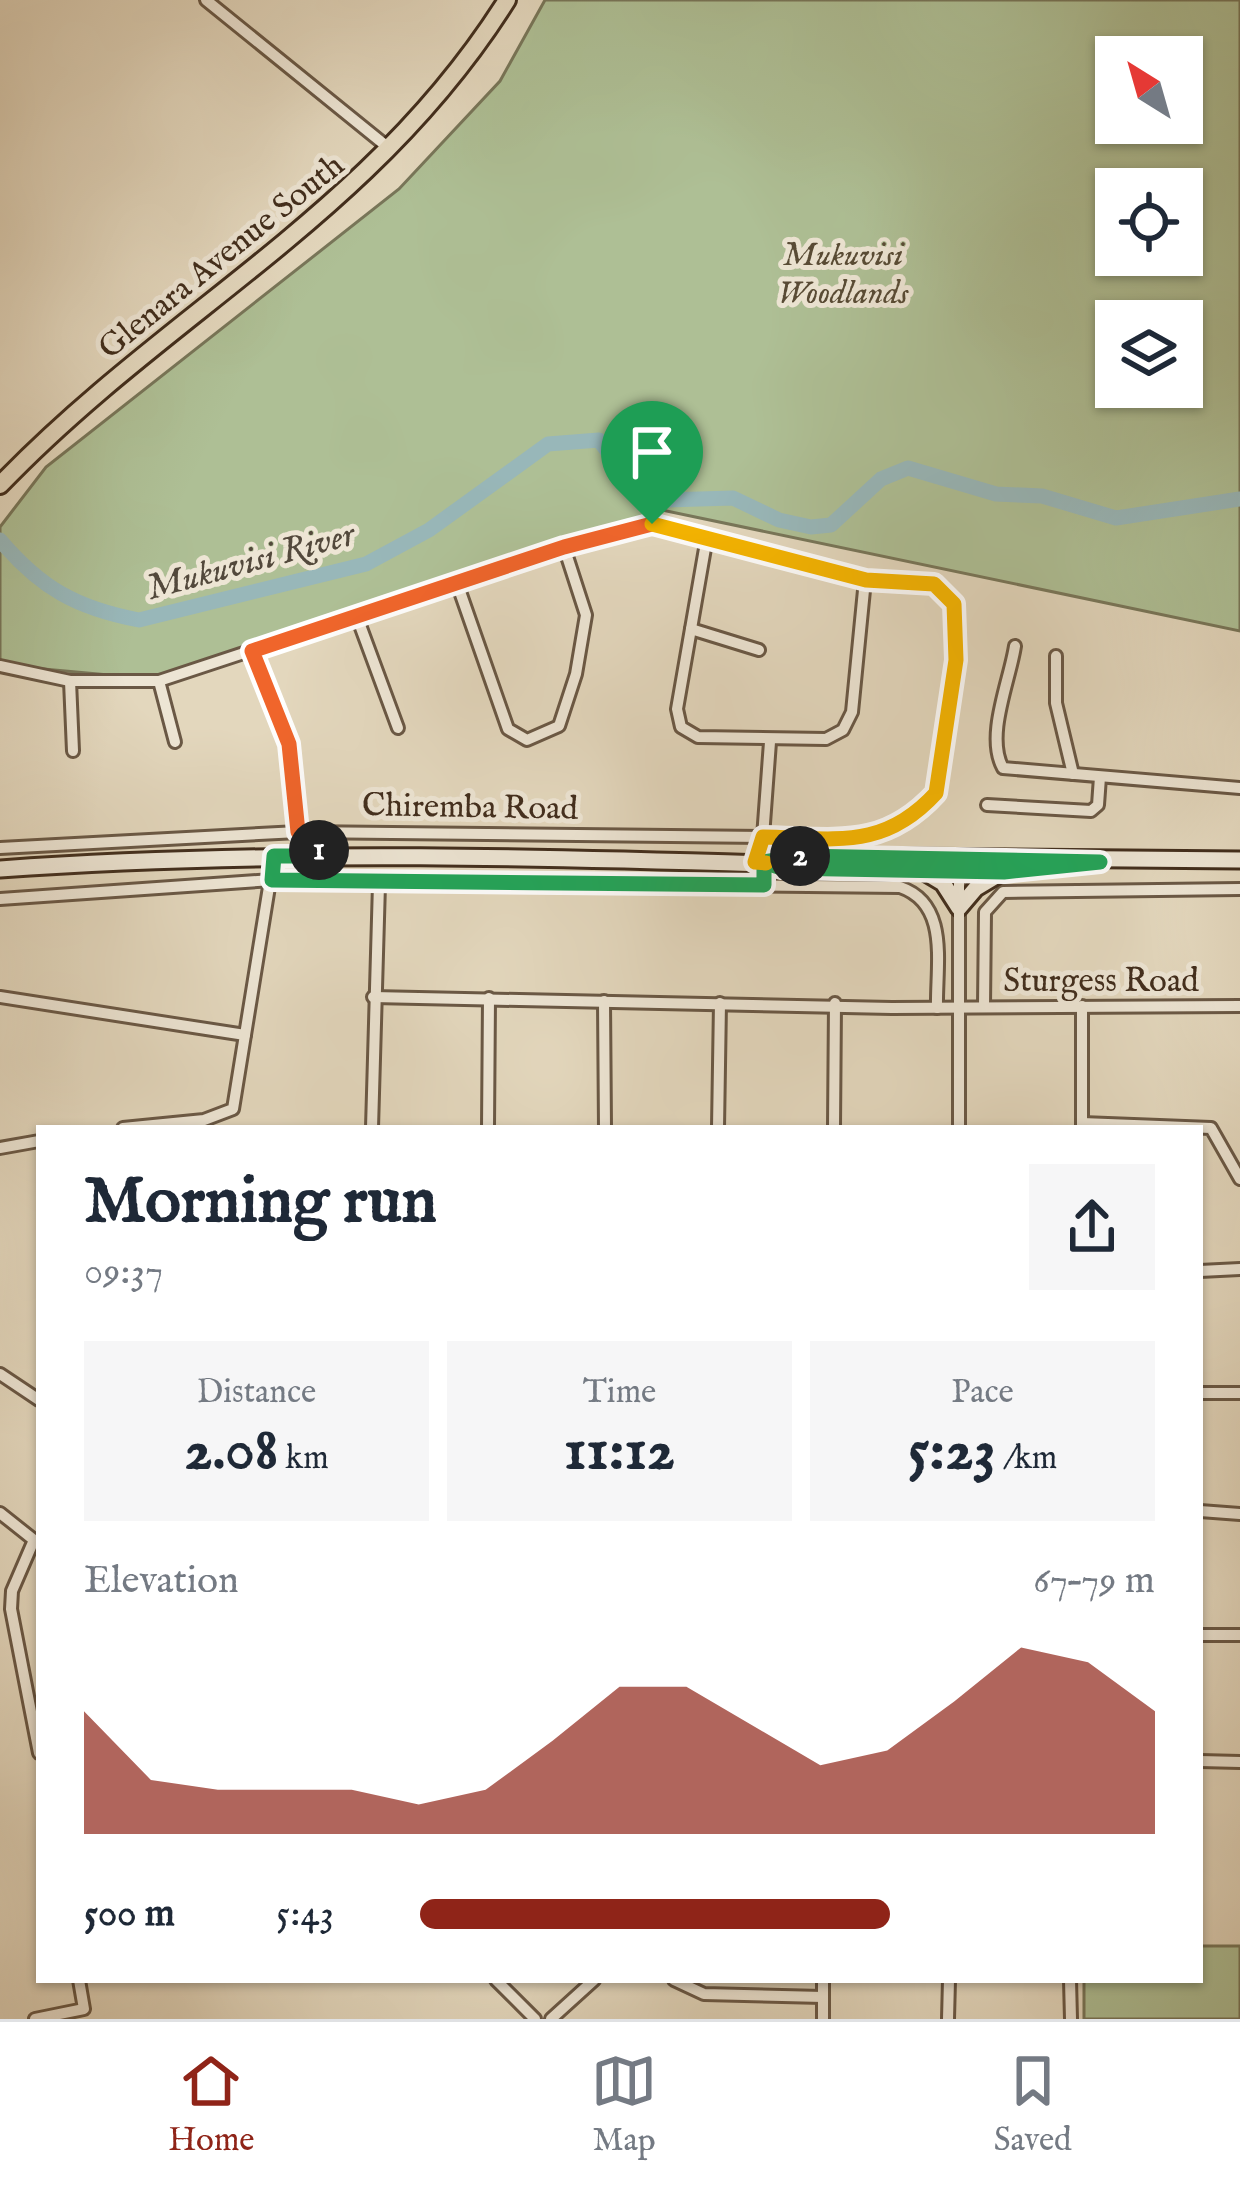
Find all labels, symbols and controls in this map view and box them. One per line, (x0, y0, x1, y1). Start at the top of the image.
north arrow (1095, 36, 1203, 144)
map controls (1095, 36, 1203, 408)
street label: Glenara Avenue South (90, 145, 354, 369)
button: locate (1095, 168, 1203, 276)
park label: Mukuvisi Woodlands (778, 235, 909, 315)
button: layers (1095, 300, 1203, 408)
pin (601, 401, 703, 524)
icon: arrive (619, 419, 685, 485)
water label: Mukuvisi River (142, 512, 362, 612)
street label: Chiremba Road (361, 785, 579, 831)
pin: 1 (289, 820, 349, 880)
pin: 2 (770, 826, 830, 886)
text: 1 (313, 829, 325, 871)
text: 2 (792, 835, 808, 877)
street label: Sturgess Road (1003, 961, 1199, 1003)
text: Morning run (84, 1161, 437, 1245)
button: share (1029, 1164, 1155, 1290)
text: 09:37 (84, 1248, 163, 1297)
text: Distance (197, 1372, 316, 1414)
text: Time (583, 1372, 656, 1414)
text: Pace (951, 1372, 1014, 1414)
text: 2.08 (184, 1414, 278, 1490)
text: 11:12 (564, 1414, 675, 1490)
text: 5:23 (908, 1414, 996, 1490)
text: km (278, 1438, 329, 1480)
text: /km (996, 1438, 1057, 1480)
text: Elevation (84, 1557, 239, 1606)
text: 67–79 m (1033, 1557, 1155, 1606)
text: 500 m (84, 1890, 175, 1939)
text: 5:43 (276, 1890, 334, 1939)
tab: Home (168, 2048, 254, 2162)
tab: Map (591, 2048, 657, 2162)
tab: Saved (994, 2048, 1072, 2162)

